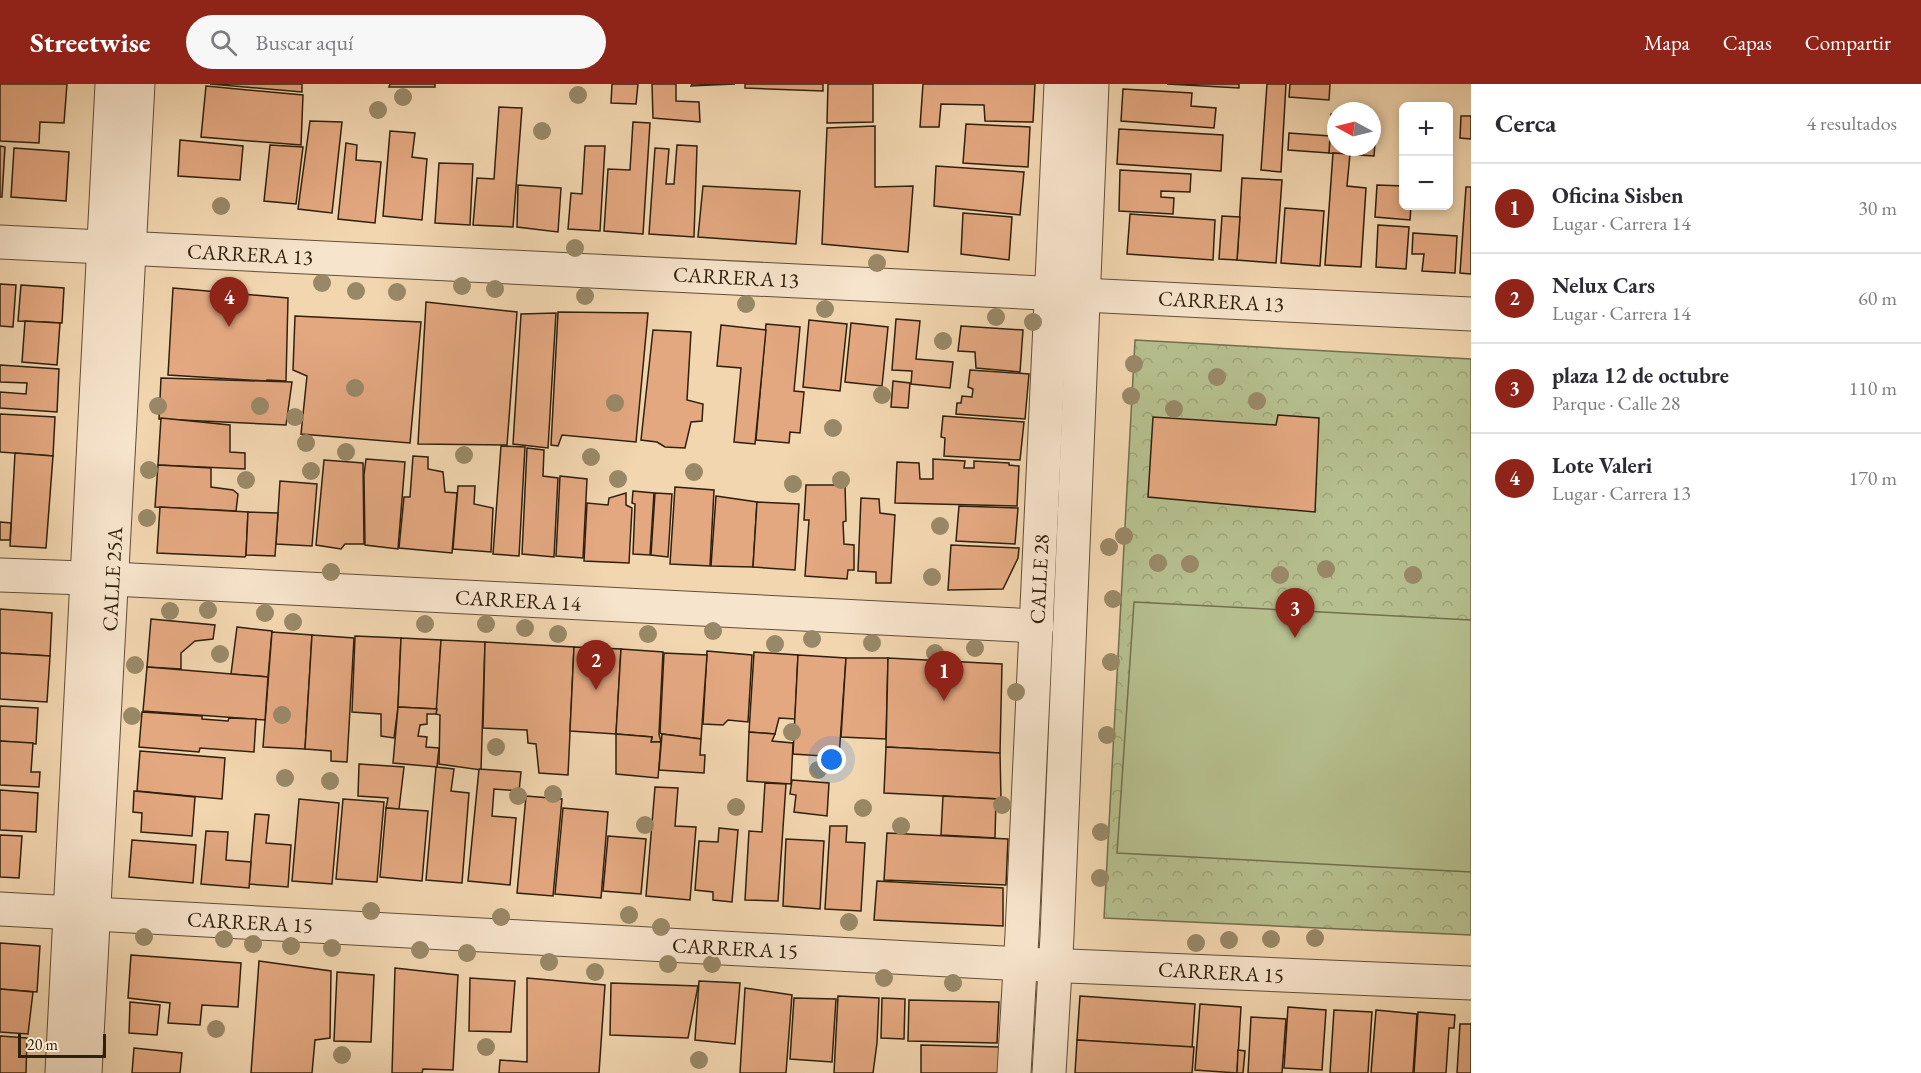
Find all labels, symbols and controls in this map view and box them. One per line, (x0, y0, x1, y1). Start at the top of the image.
search box (186, 15, 606, 69)
text: Streetwise (30, 24, 150, 60)
icon: search (207, 26, 240, 59)
text: Buscar aquí (255, 28, 353, 57)
text: Mapa (1644, 29, 1690, 56)
text: Capas (1723, 29, 1772, 56)
text: Compartir (1805, 29, 1891, 56)
north arrow (1327, 102, 1381, 156)
map controls (1399, 102, 1453, 210)
button: + (1399, 102, 1453, 156)
text: Cerca (1495, 106, 1556, 140)
text: 4 resultados (1806, 110, 1897, 136)
button: − (1399, 156, 1453, 210)
text: Oficina Sisben (1552, 181, 1683, 210)
text: 1 (1509, 195, 1520, 221)
text: 30 m (1858, 195, 1897, 221)
text: Lugar · Carrera 14 (1552, 210, 1691, 236)
street label: CARRERA 13 (186, 237, 314, 271)
street label: CARRERA 13 (672, 260, 800, 294)
text: Nelux Cars (1552, 271, 1655, 300)
pin: 4 (210, 278, 248, 327)
street label: CARRERA 13 (1157, 284, 1285, 318)
text: 2 (1509, 285, 1520, 311)
text: 60 m (1858, 285, 1897, 311)
text: Lugar · Carrera 14 (1552, 300, 1691, 326)
text: plaza 12 de octubre (1552, 361, 1729, 390)
text: 3 (1509, 375, 1520, 401)
text: 110 m (1849, 375, 1897, 401)
text: Parque · Calle 28 (1552, 390, 1680, 416)
text: Lote Valeri (1552, 451, 1652, 480)
text: 4 (1509, 465, 1520, 491)
text: 170 m (1849, 465, 1897, 491)
text: Lugar · Carrera 13 (1552, 480, 1691, 506)
street label: CALLE 25A (96, 526, 128, 632)
street label: CALLE 28 (1023, 533, 1055, 625)
street label: CARRERA 14 (454, 583, 583, 617)
pin: 3 (1276, 588, 1314, 638)
pin: 2 (576, 640, 616, 690)
pin: 1 (924, 652, 964, 701)
your location (817, 745, 846, 774)
street label: CARRERA 15 (186, 905, 314, 939)
street label: CARRERA 15 (671, 931, 799, 965)
street label: CARRERA 15 (1157, 955, 1285, 989)
scale bar (18, 1031, 106, 1058)
text: 20 m (27, 1034, 58, 1055)

